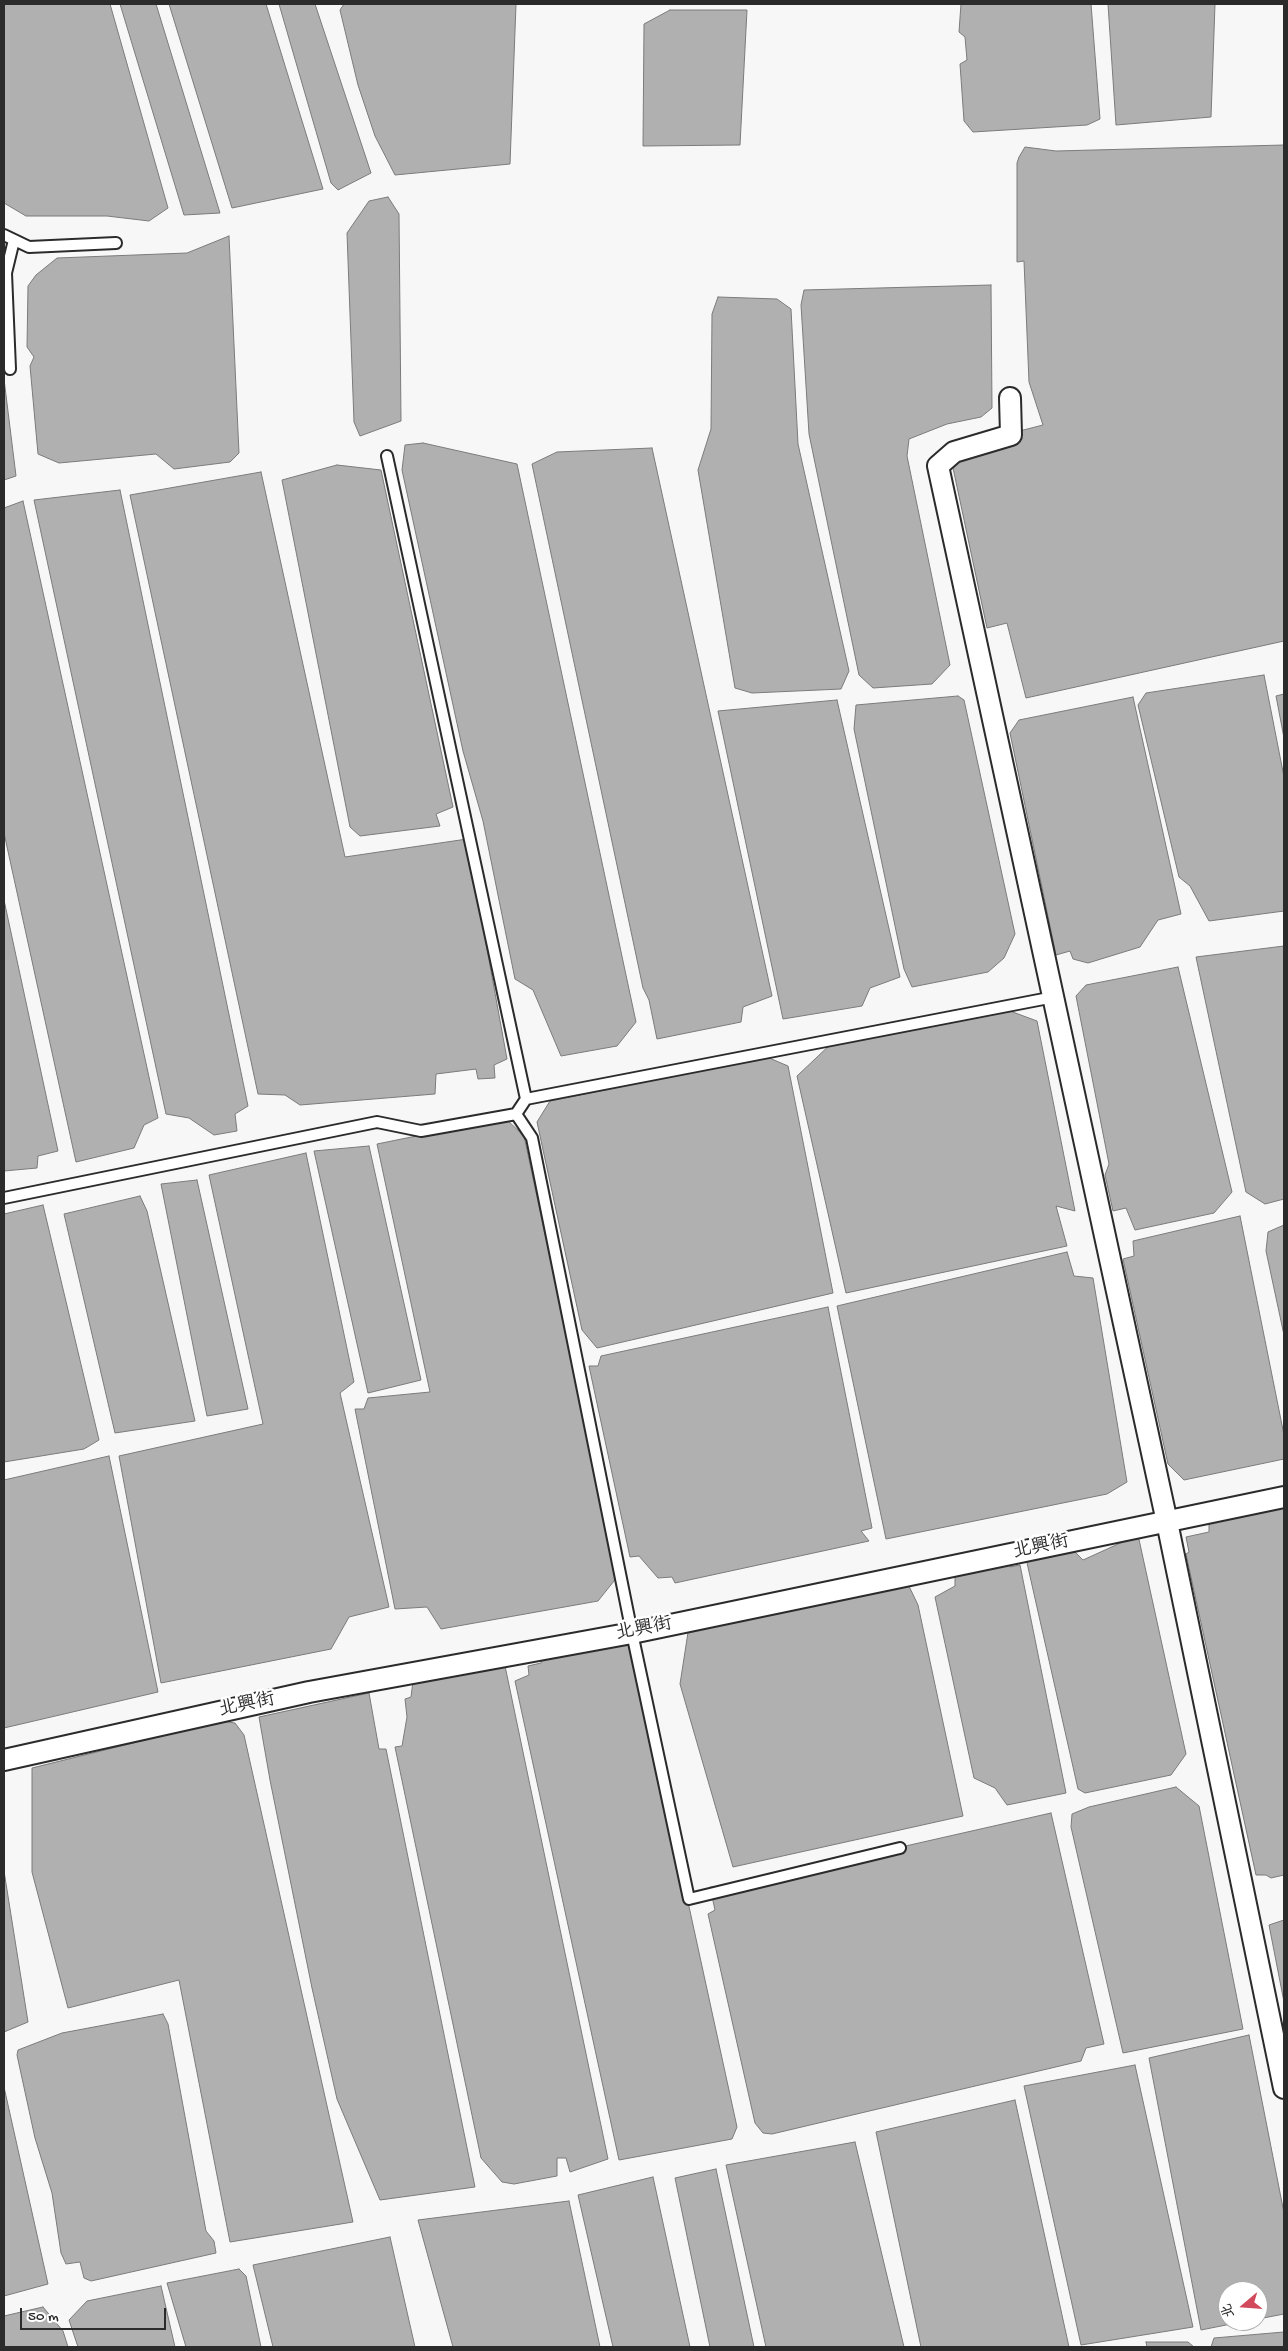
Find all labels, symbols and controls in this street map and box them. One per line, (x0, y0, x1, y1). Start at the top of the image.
street label: 北興街 (1011, 1531, 1071, 1565)
street label: 北興街 (614, 1613, 674, 1647)
street label: 北興街 (217, 1689, 277, 1723)
north arrow (1218, 2281, 1268, 2331)
scale bar (22, 2298, 169, 2330)
text: 北 (1219, 2301, 1239, 2320)
text: 50 m (28, 2308, 59, 2326)

